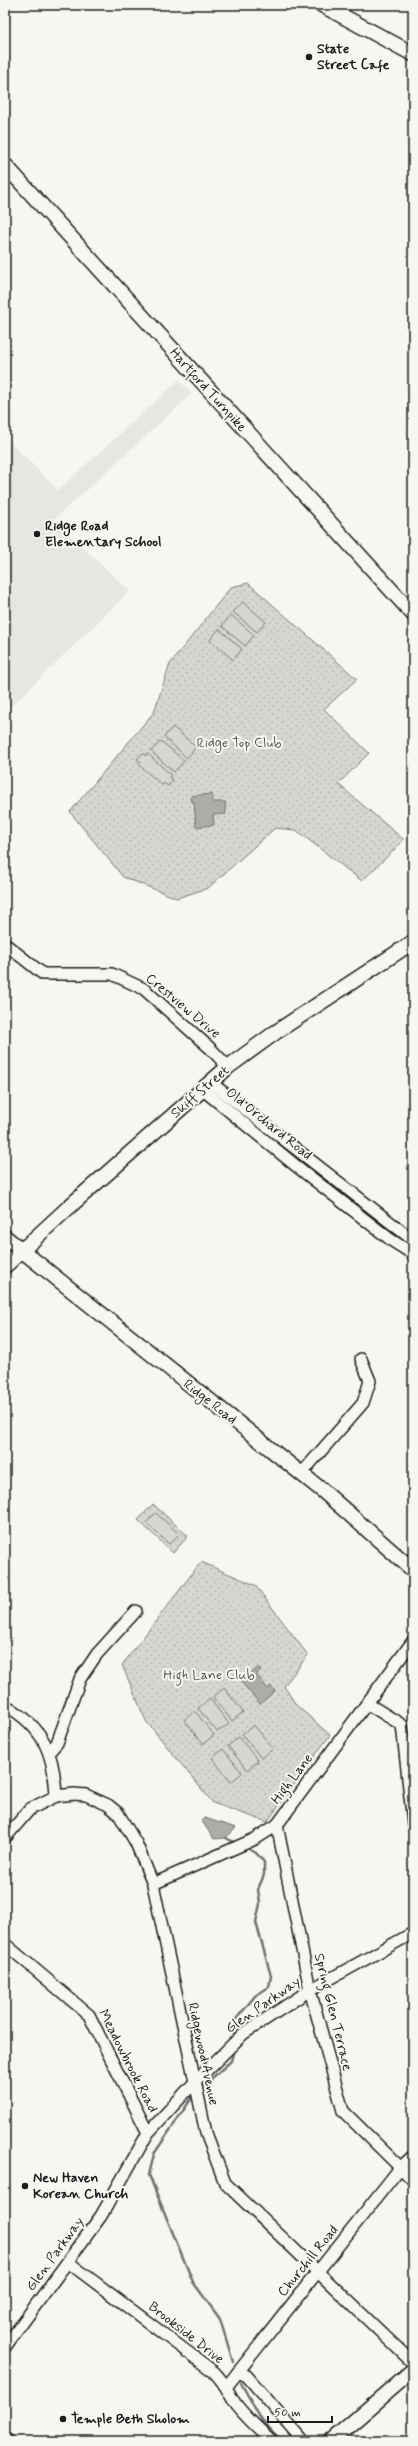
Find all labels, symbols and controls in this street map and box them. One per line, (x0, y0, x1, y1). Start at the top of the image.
place label: State Street Cafe (317, 40, 390, 74)
marker: State Street Cafe (304, 52, 314, 62)
street label: Hartford Turnpike (164, 344, 251, 438)
place label: Ridge Road Elementary School (45, 517, 161, 551)
marker: Ridge Road Elementary School (32, 529, 42, 539)
park label: Ridge Top Club (196, 734, 282, 753)
street label: Crestview Drive (142, 969, 224, 1043)
street label: Skiff Street (167, 1062, 233, 1122)
street label: Old Orchard Road (222, 1084, 316, 1164)
street label: Ridge Road (179, 1375, 241, 1429)
park label: High Lane Club (163, 1666, 255, 1686)
street label: High Lane (267, 1750, 319, 1809)
street label: Spring Glen Terrace (308, 1951, 356, 2073)
street label: Glen Parkway (222, 1973, 304, 2037)
street label: Ridgewood Avenue (182, 2001, 223, 2107)
street label: Meadowbrook Road (94, 2006, 162, 2116)
place label: New Haven Korean Church (33, 2169, 129, 2203)
marker: New Haven Korean Church (20, 2181, 30, 2191)
street label: Glen Parkway (22, 2213, 88, 2295)
street label: Churchill Road (274, 2221, 342, 2301)
street label: Brookside Drive (145, 2298, 227, 2368)
scale bar (268, 2398, 332, 2424)
text: 50 m (274, 2405, 301, 2421)
place label: Temple Beth Sholom (71, 2410, 190, 2428)
marker: Temple Beth Sholom (58, 2414, 68, 2424)

